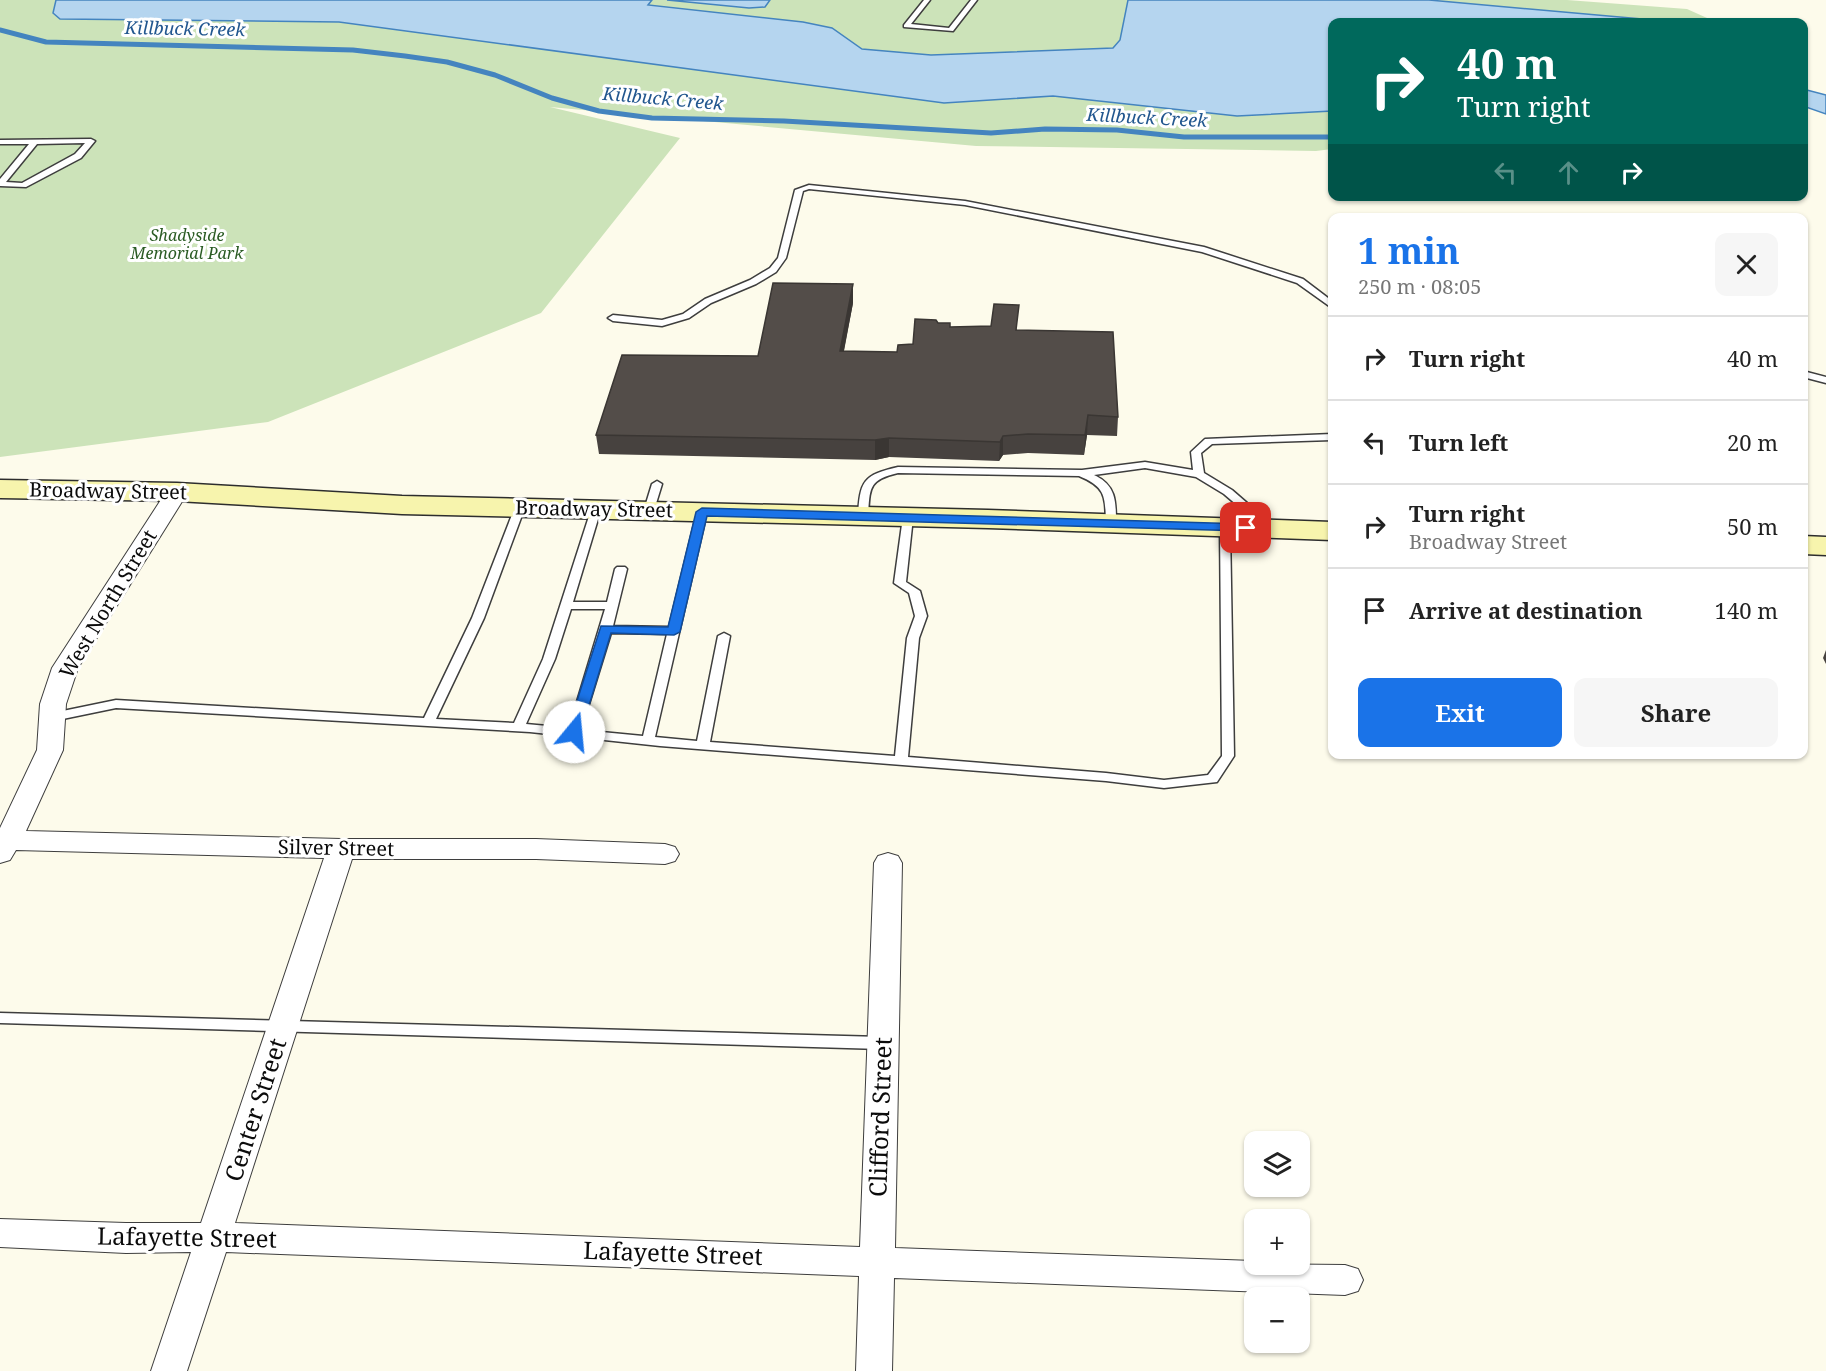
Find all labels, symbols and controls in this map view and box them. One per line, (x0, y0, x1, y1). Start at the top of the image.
water label: Killbuck Creek (123, 15, 246, 41)
text: 40 m (1457, 34, 1557, 91)
icon: right (1358, 42, 1436, 120)
water label: Killbuck Creek (601, 81, 725, 115)
text: Turn right (1457, 88, 1590, 125)
water label: Killbuck Creek (1085, 102, 1209, 132)
icon: left (1489, 156, 1522, 189)
icon: ahead (1552, 156, 1585, 189)
icon: right (1615, 156, 1648, 189)
park label: Shadyside Memorial Park (130, 224, 244, 264)
text: 1 min (1358, 226, 1460, 275)
button: close (1715, 233, 1778, 296)
text: 250 m · 08:05 (1358, 273, 1481, 300)
icon: right (1358, 342, 1391, 375)
text: Turn right (1409, 343, 1525, 373)
text: 40 m (1727, 343, 1778, 373)
icon: left (1358, 426, 1391, 459)
text: Turn left (1409, 427, 1508, 457)
text: 20 m (1727, 427, 1778, 457)
street label: Broadway Street (29, 476, 187, 505)
street label: Broadway Street (515, 494, 673, 523)
text: Turn right (1409, 498, 1525, 528)
pin (1220, 502, 1271, 553)
icon: right (1358, 510, 1391, 543)
icon: arrive (1229, 511, 1262, 544)
text: 50 m (1727, 511, 1778, 541)
street label: West North Street (53, 525, 163, 683)
text: Broadway Street (1409, 528, 1567, 555)
icon: arrive (1358, 594, 1391, 627)
text: Arrive at destination (1409, 595, 1643, 625)
text: 140 m (1715, 595, 1778, 625)
button: Exit (1358, 678, 1562, 747)
button: Share (1574, 678, 1778, 747)
position arrow (542, 700, 606, 764)
street label: Silver Street (278, 833, 394, 862)
street label: Center Street (216, 1034, 293, 1185)
street label: Clifford Street (860, 1036, 899, 1197)
map controls (1244, 1131, 1310, 1353)
button: layers (1244, 1131, 1310, 1197)
button: + (1244, 1209, 1310, 1275)
street label: Lafayette Street (97, 1218, 277, 1255)
street label: Lafayette Street (583, 1233, 763, 1272)
button: − (1244, 1287, 1310, 1353)

